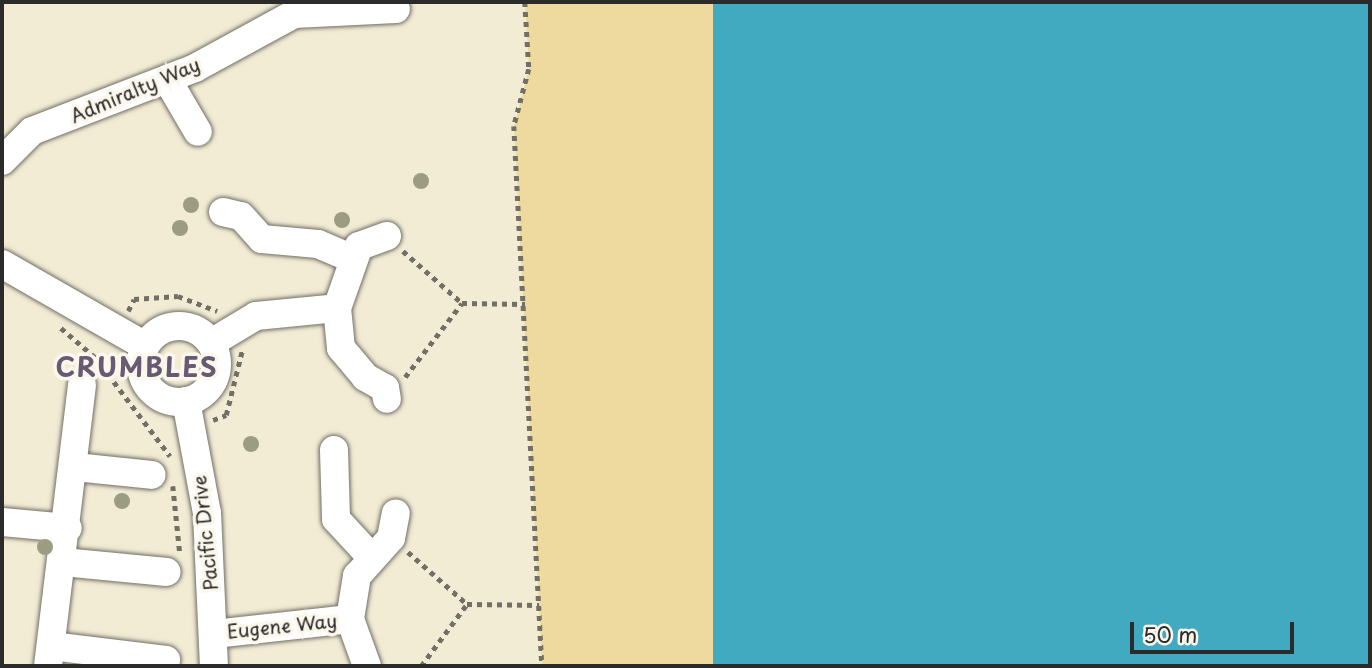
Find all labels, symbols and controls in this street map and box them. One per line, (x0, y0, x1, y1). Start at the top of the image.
street label: Admiralty Way (67, 52, 203, 128)
district label: CRUMBLES (56, 351, 218, 383)
street label: Pacific Drive (188, 475, 222, 591)
scale bar (1134, 608, 1298, 652)
street label: Eugene Way (225, 609, 339, 643)
text: 50 m (1143, 618, 1197, 650)

